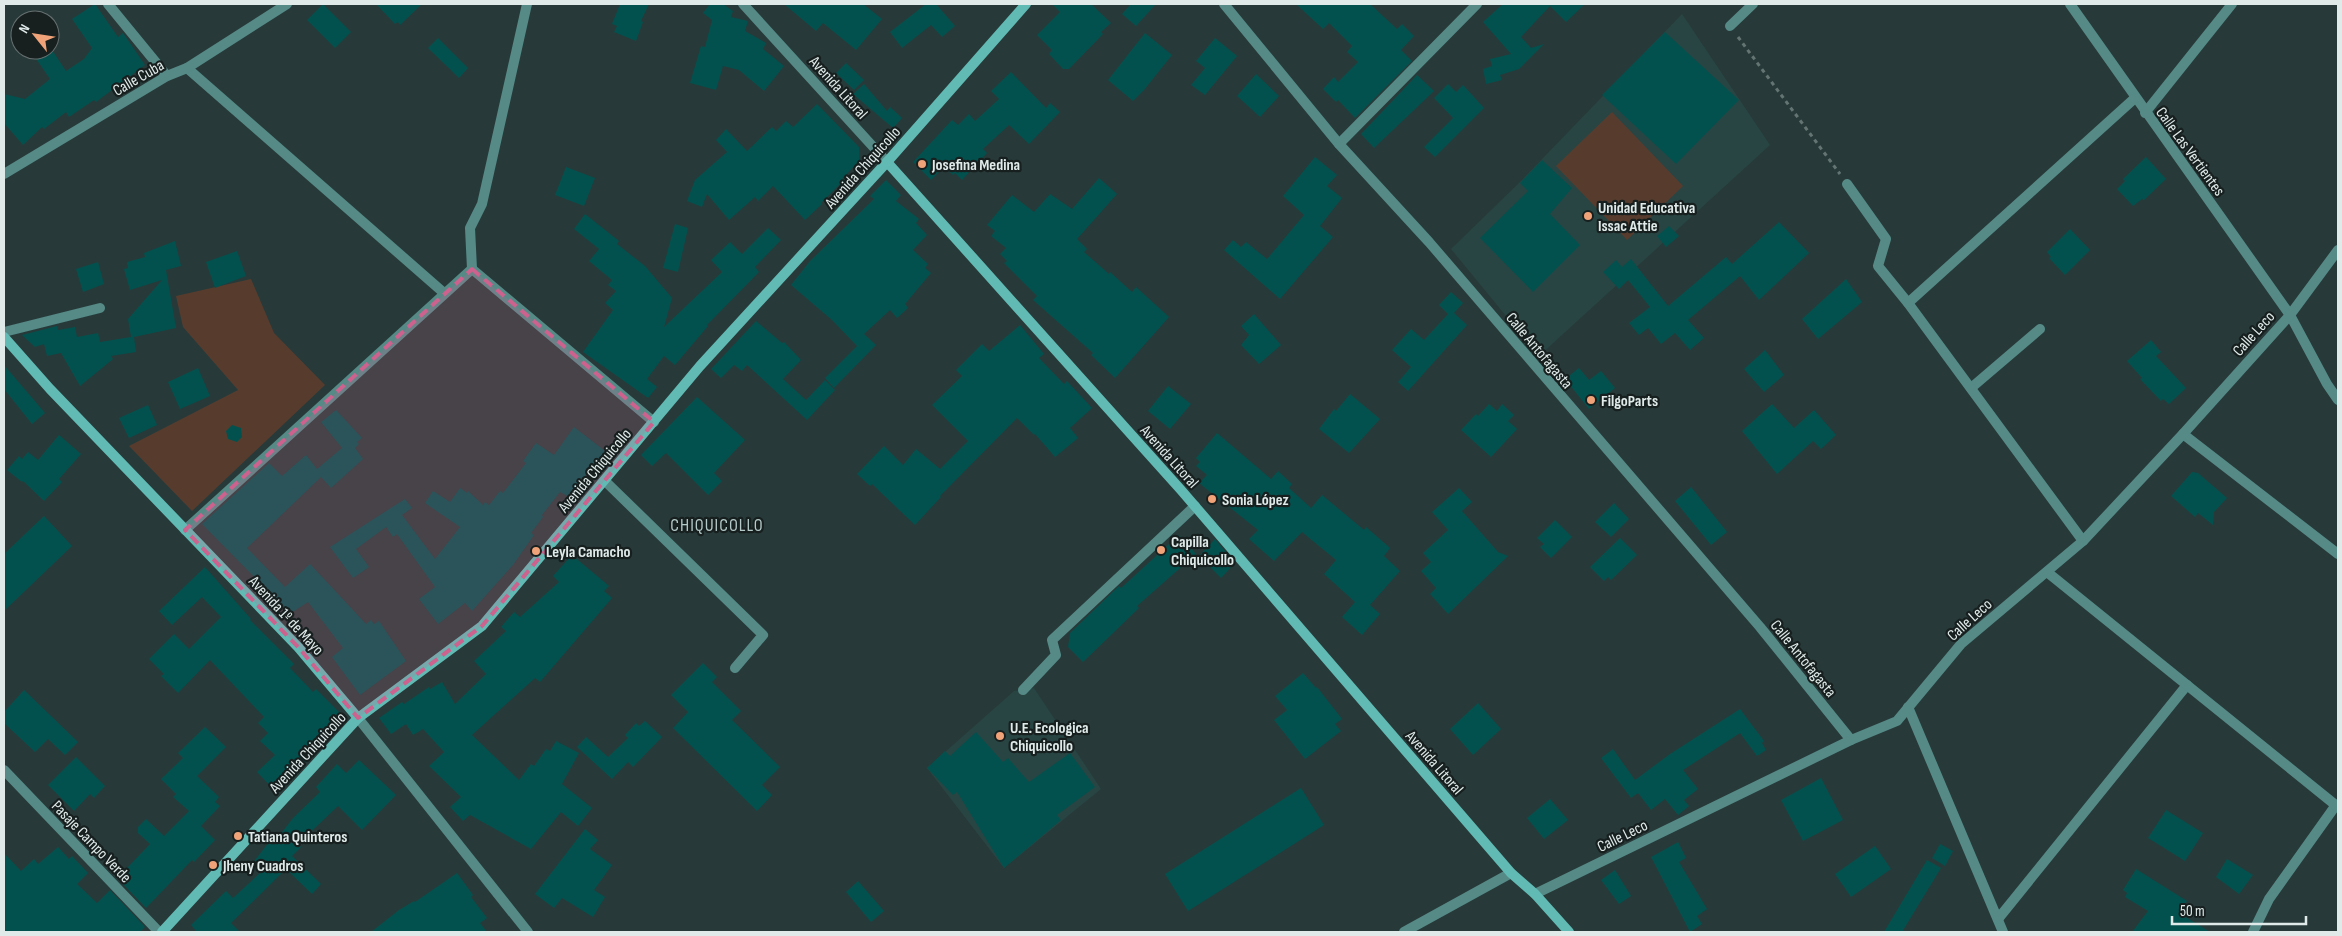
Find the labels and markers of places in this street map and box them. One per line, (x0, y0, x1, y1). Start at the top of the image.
place label: Josefina Medina (931, 156, 1020, 175)
marker: Josefina Medina (916, 158, 928, 170)
place label: Unidad Educativa Issac Attie (1598, 199, 1695, 236)
marker: Unidad Educativa Issac Attie (1582, 210, 1594, 222)
place label: FilgoParts (1601, 392, 1658, 411)
marker: FilgoParts (1585, 394, 1597, 406)
place label: Sonia López (1222, 491, 1289, 510)
marker: Sonia López (1206, 493, 1218, 505)
place label: Capilla Chiquicollo (1171, 533, 1234, 570)
place label: Leyla Camacho (546, 543, 630, 562)
marker: Capilla Chiquicollo (1155, 544, 1167, 556)
marker: Leyla Camacho (530, 545, 542, 557)
place label: U.E. Ecologica Chiquicollo (1010, 719, 1089, 756)
marker: U.E. Ecologica Chiquicollo (994, 730, 1006, 742)
place label: Tatiana Quinteros (248, 828, 347, 847)
marker: Tatiana Quinteros (232, 830, 244, 842)
place label: Jheny Cuadros (222, 857, 303, 876)
marker: Jheny Cuadros (207, 859, 219, 871)

